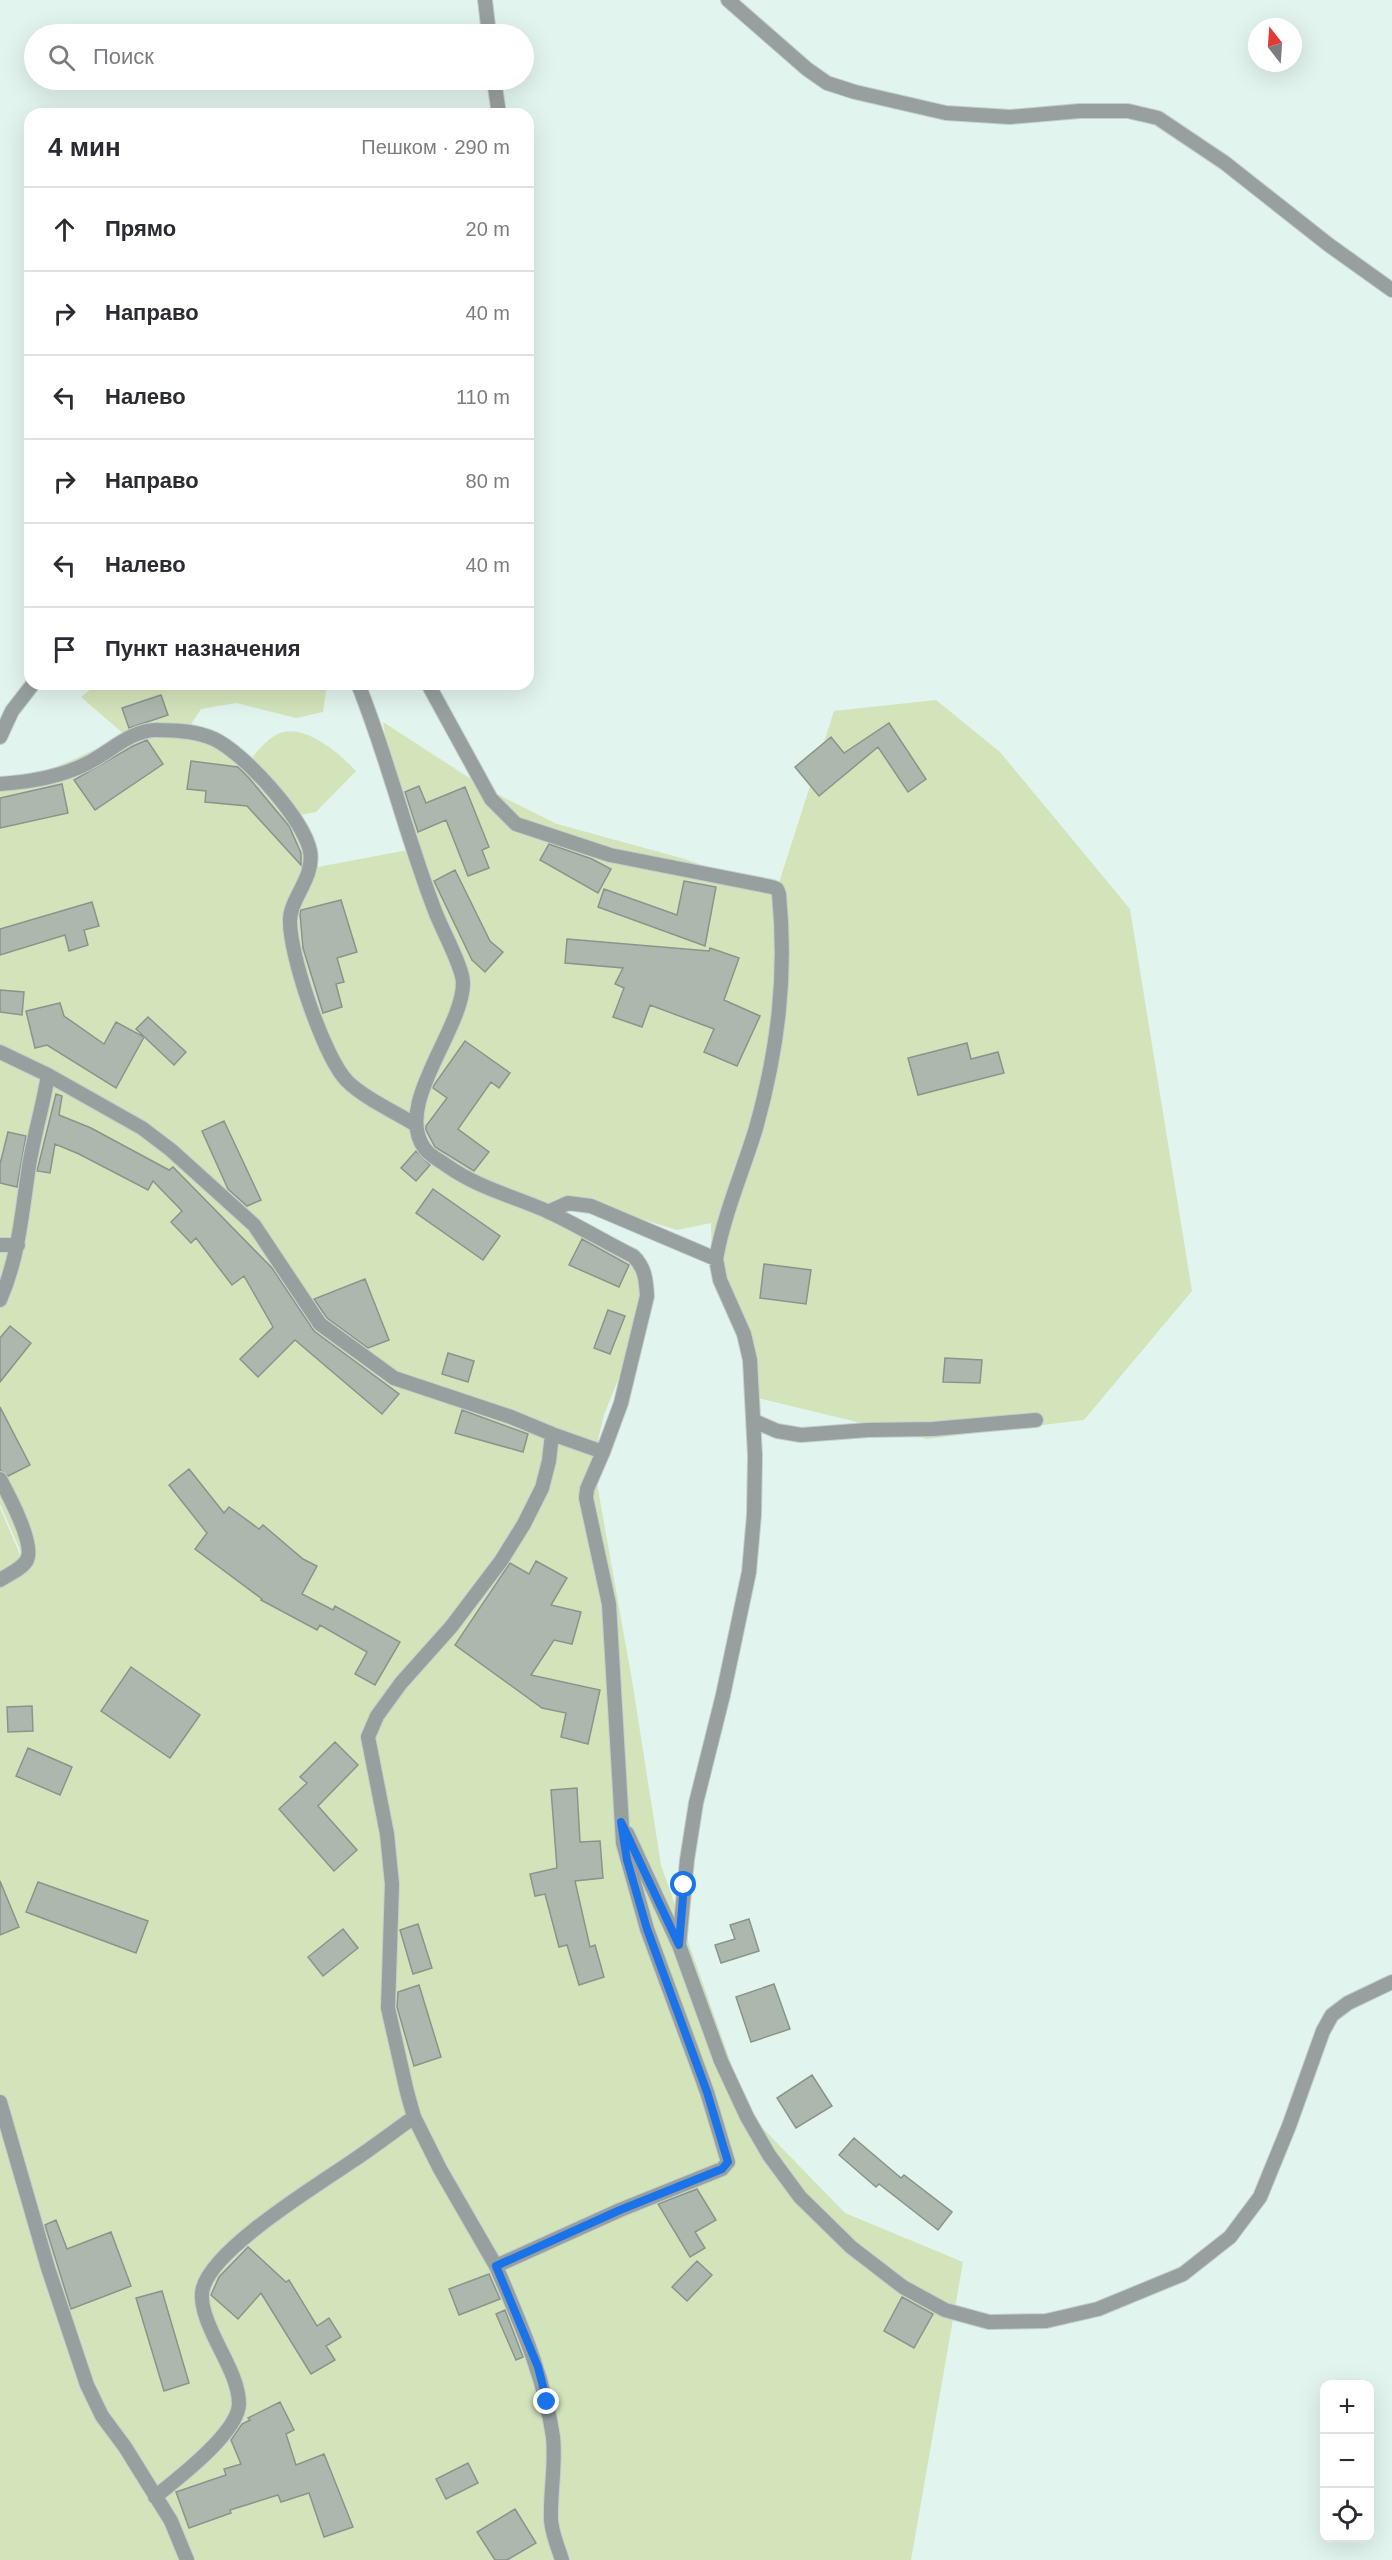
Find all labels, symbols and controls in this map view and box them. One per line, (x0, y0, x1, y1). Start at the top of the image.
north arrow (1248, 18, 1302, 72)
search box (24, 24, 534, 90)
icon: search (45, 41, 78, 74)
text: Поиск (93, 44, 154, 69)
text: 4 мин (48, 132, 121, 162)
text: Пешком · 290 m (361, 136, 510, 158)
icon: ahead (48, 213, 81, 246)
text: Прямо (105, 216, 176, 241)
text: 20 m (466, 218, 510, 240)
icon: right (48, 297, 81, 330)
text: Направо (105, 300, 199, 325)
text: 40 m (466, 302, 510, 324)
icon: left (48, 381, 81, 414)
text: Налево (105, 384, 186, 409)
text: 110 m (456, 386, 510, 408)
icon: right (48, 465, 81, 498)
text: Направо (105, 468, 199, 493)
text: 80 m (466, 470, 510, 492)
icon: left (48, 549, 81, 582)
text: Налево (105, 552, 186, 577)
text: 40 m (466, 554, 510, 576)
icon: arrive (48, 633, 81, 666)
text: Пункт назначения (105, 636, 301, 661)
route start (670, 1871, 696, 1897)
map controls (1320, 2380, 1374, 2542)
button: + (1320, 2380, 1374, 2434)
route end (533, 2388, 559, 2414)
button: − (1320, 2434, 1374, 2488)
button: locate (1320, 2488, 1374, 2542)

